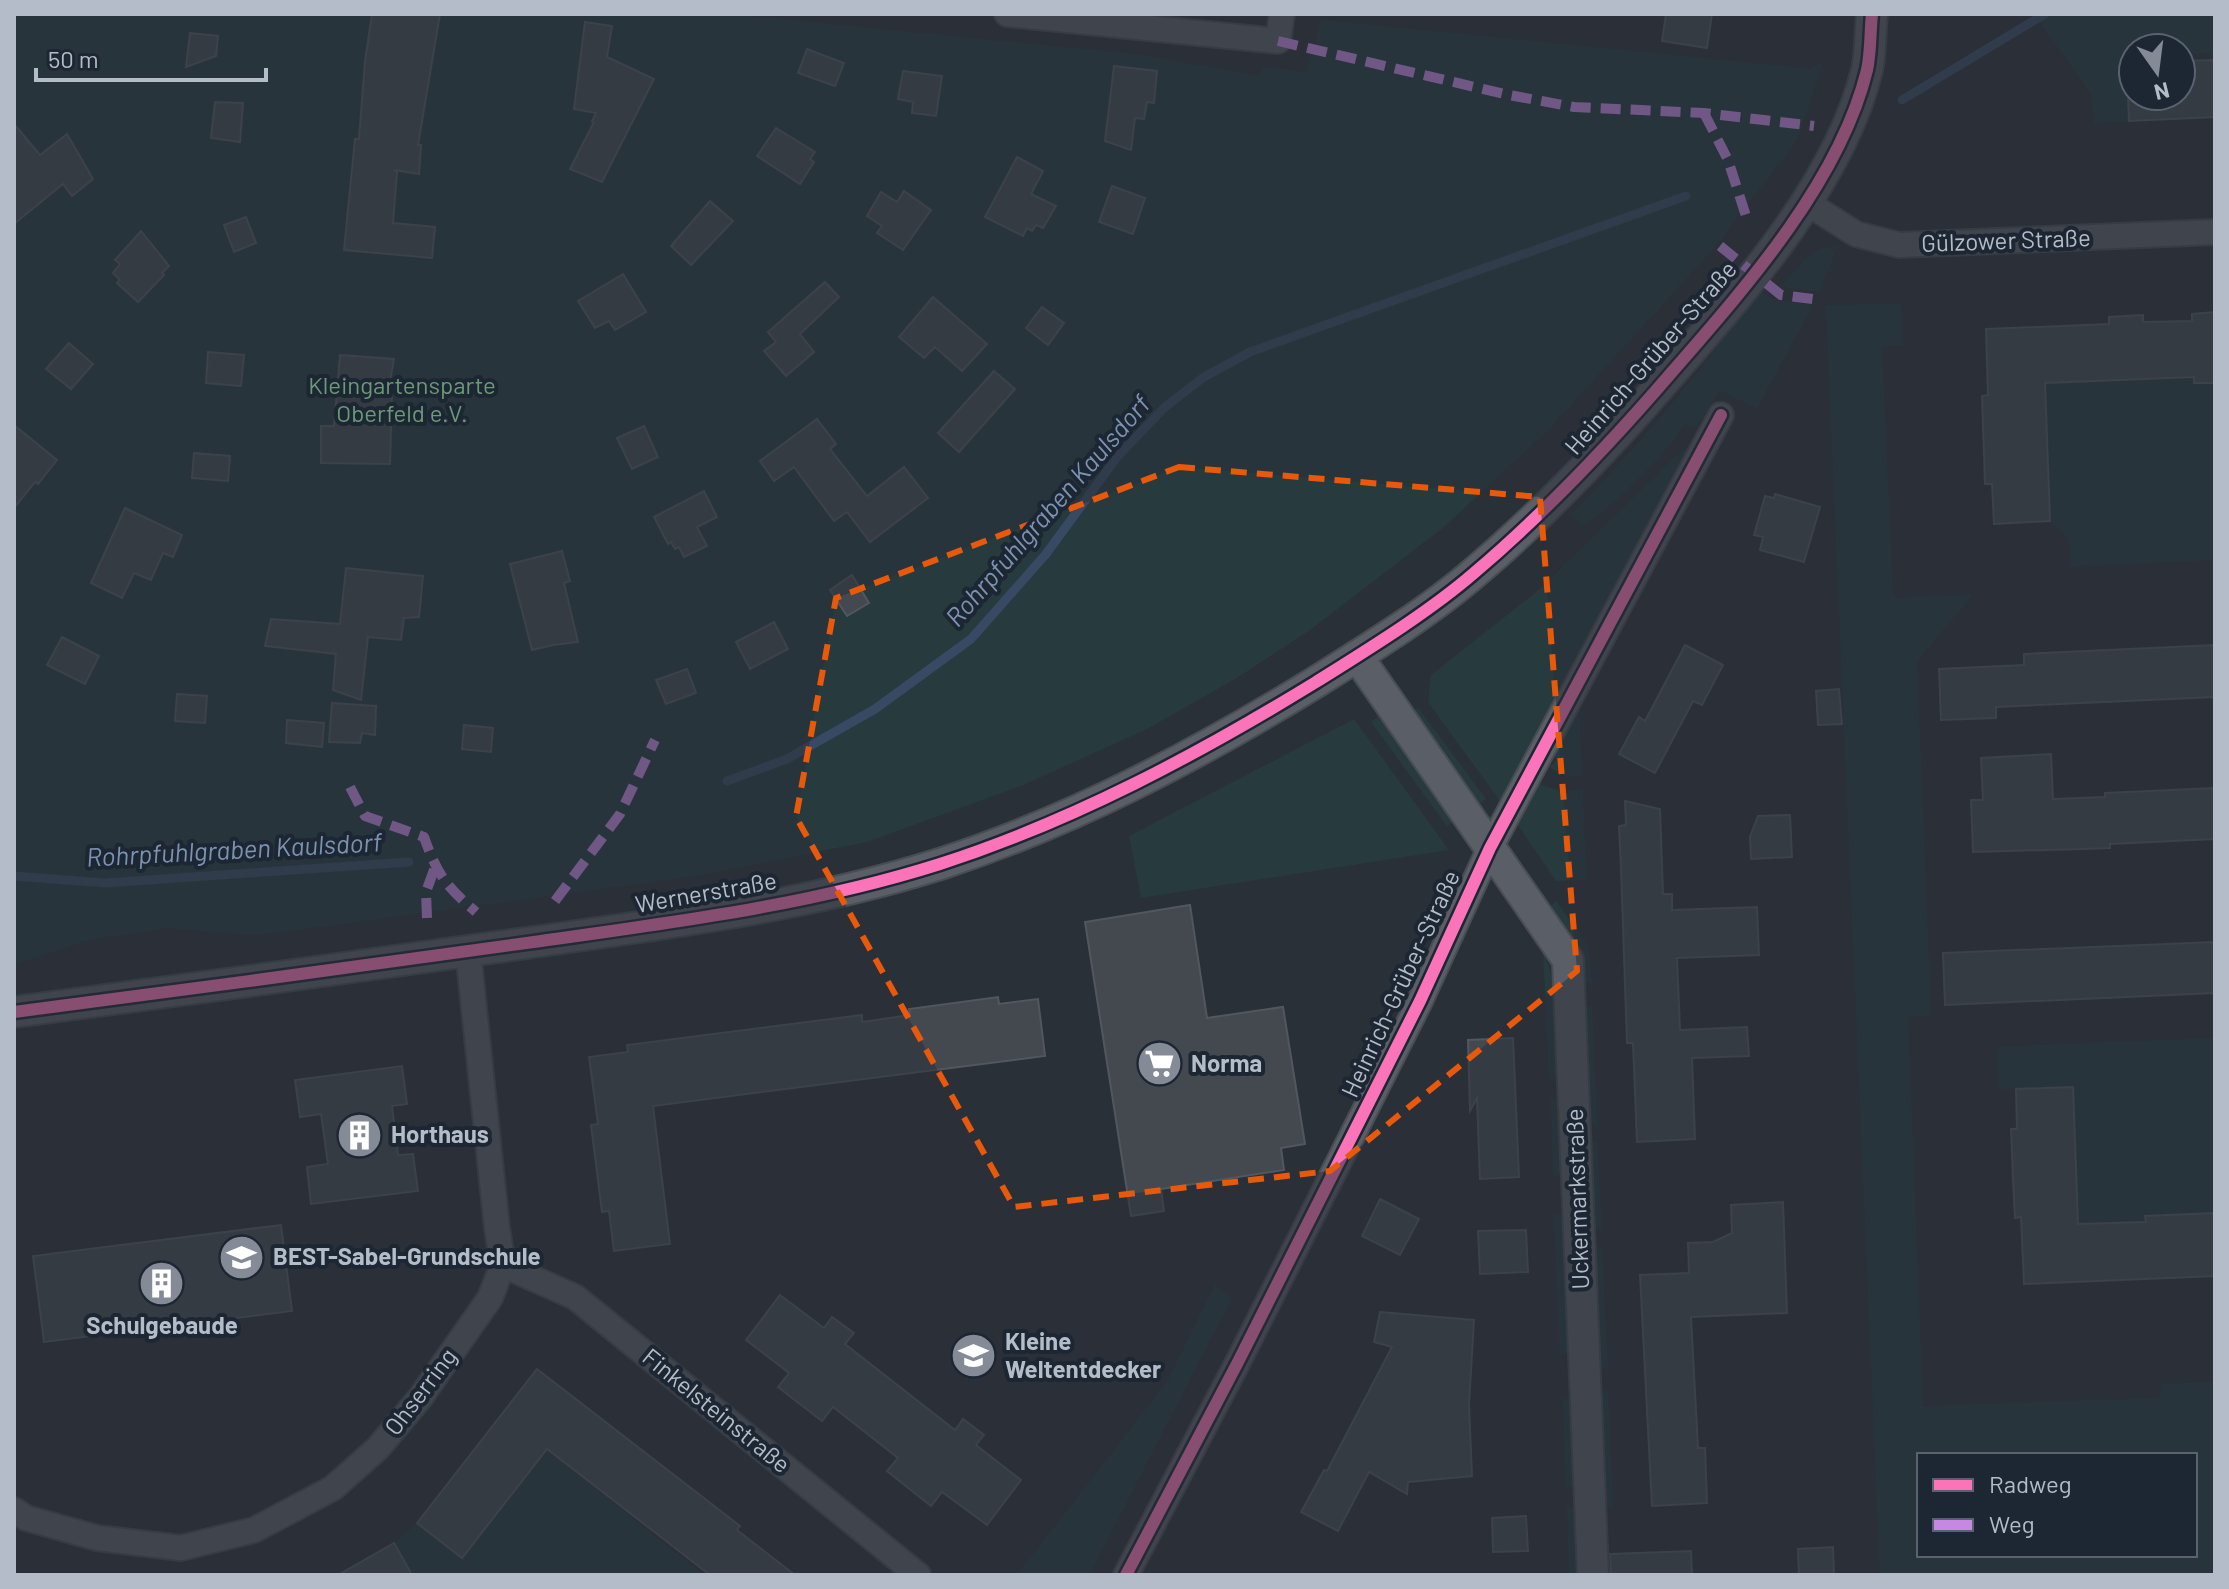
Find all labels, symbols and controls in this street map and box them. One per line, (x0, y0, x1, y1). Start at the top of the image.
scale bar (36, 32, 266, 82)
north arrow (2117, 32, 2197, 112)
text: 50 m (48, 44, 99, 73)
text: N (2152, 78, 2172, 107)
street label: Gülzower Straße (1921, 222, 2091, 257)
street label: Heinrich-Grüber-Straße (1558, 254, 1742, 460)
park label: Kleingartensparte Oberfeld e.V. (308, 370, 496, 427)
water label: Rohrpfuhlgraben Kaulsdorf (938, 387, 1156, 632)
water label: Rohrpfuhlgraben Kaulsdorf (85, 825, 383, 872)
street label: Wernerstraße (633, 865, 779, 918)
street label: Heinrich-Grüber-Straße (1334, 865, 1465, 1101)
supermarket icon: Norma (1136, 1040, 1184, 1088)
place label: Norma (1191, 1048, 1262, 1077)
street label: Uckermarkstraße (1559, 1108, 1594, 1290)
building icon: Horthaus (336, 1111, 384, 1159)
place label: Horthaus (391, 1119, 489, 1148)
school or university icon: BEST-Sabel-Grundschule (218, 1233, 266, 1281)
place label: BEST-Sabel-Grundschule (273, 1241, 541, 1270)
building icon: Schulgebaude (138, 1260, 186, 1308)
place label: Schulgebaude (86, 1310, 238, 1339)
place label: Kleine Weltentdecker (1005, 1326, 1161, 1383)
school or university icon: Kleine Weltentdecker (950, 1332, 998, 1380)
street label: Finkelsteinstraße (637, 1341, 797, 1478)
street label: Ohserring (378, 1342, 462, 1440)
legend (1917, 1453, 2197, 1557)
text: Radweg (1989, 1469, 2072, 1498)
text: Weg (1989, 1509, 2035, 1538)

